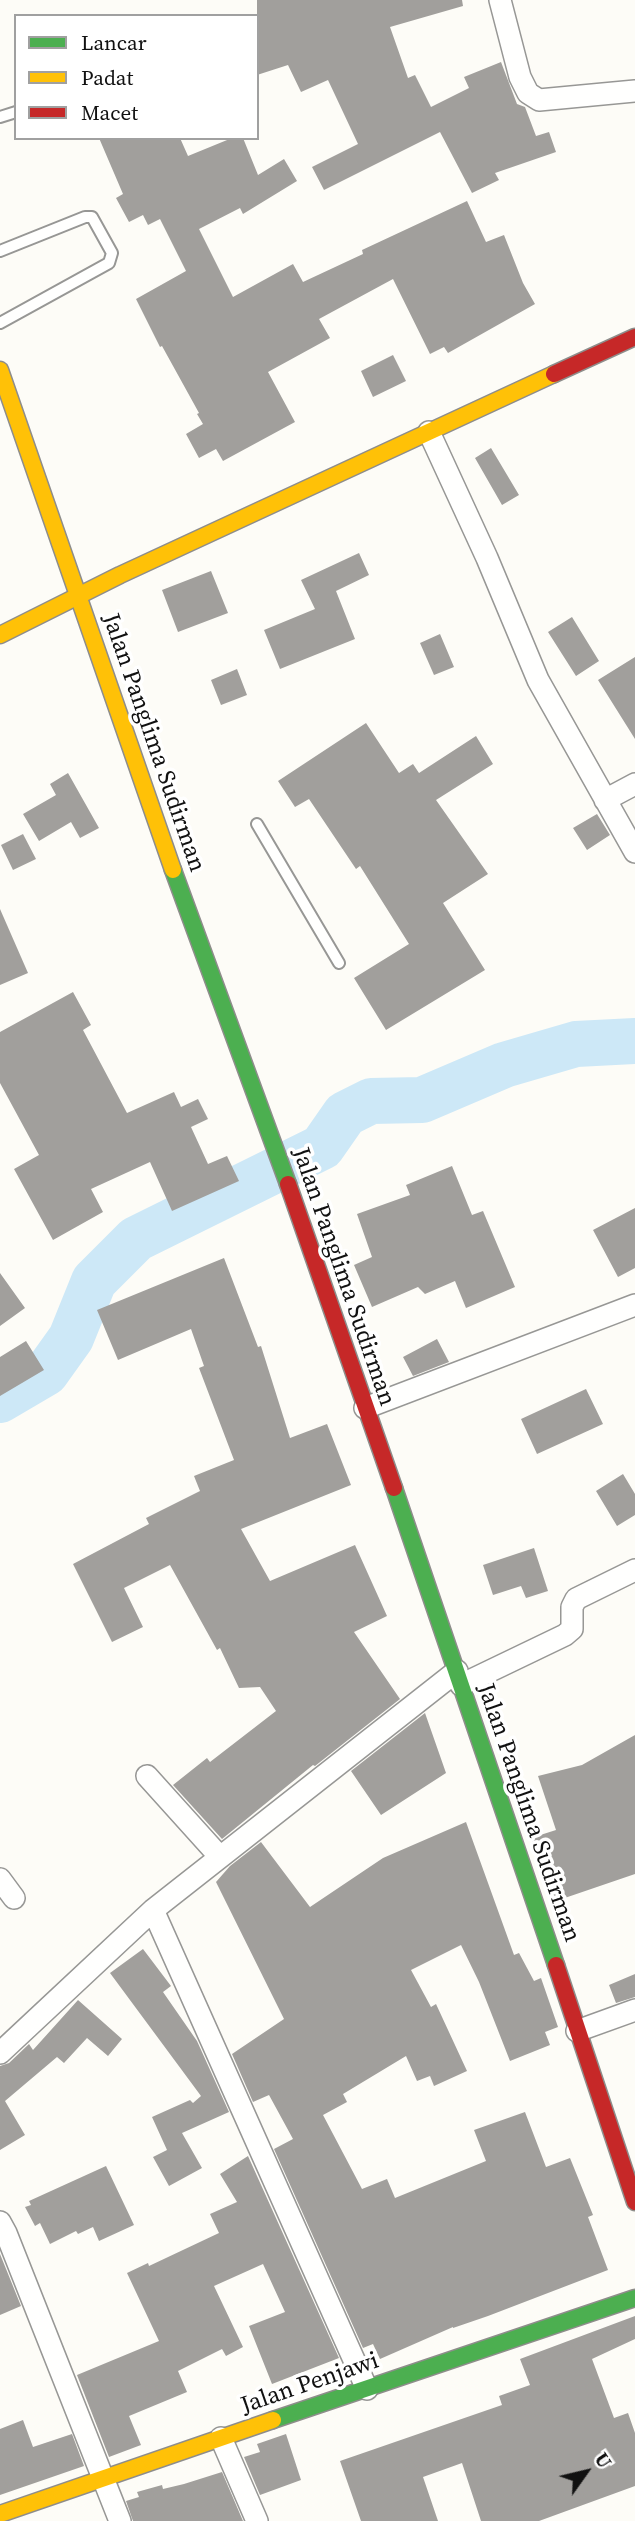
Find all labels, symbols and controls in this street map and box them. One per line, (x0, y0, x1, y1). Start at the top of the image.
legend (14, 14, 259, 140)
text: Lancar (81, 28, 147, 57)
text: Padat (81, 63, 133, 92)
text: Macet (81, 98, 138, 127)
street label: Jalan Panglima Sudirman (95, 610, 211, 876)
street label: Jalan Panglima Sudirman (285, 1144, 401, 1410)
street label: Jalan Panglima Sudirman (470, 1680, 586, 1946)
street label: Jalan Penjawi (237, 2347, 383, 2421)
north arrow (551, 2437, 621, 2507)
text: U (589, 2447, 618, 2473)

